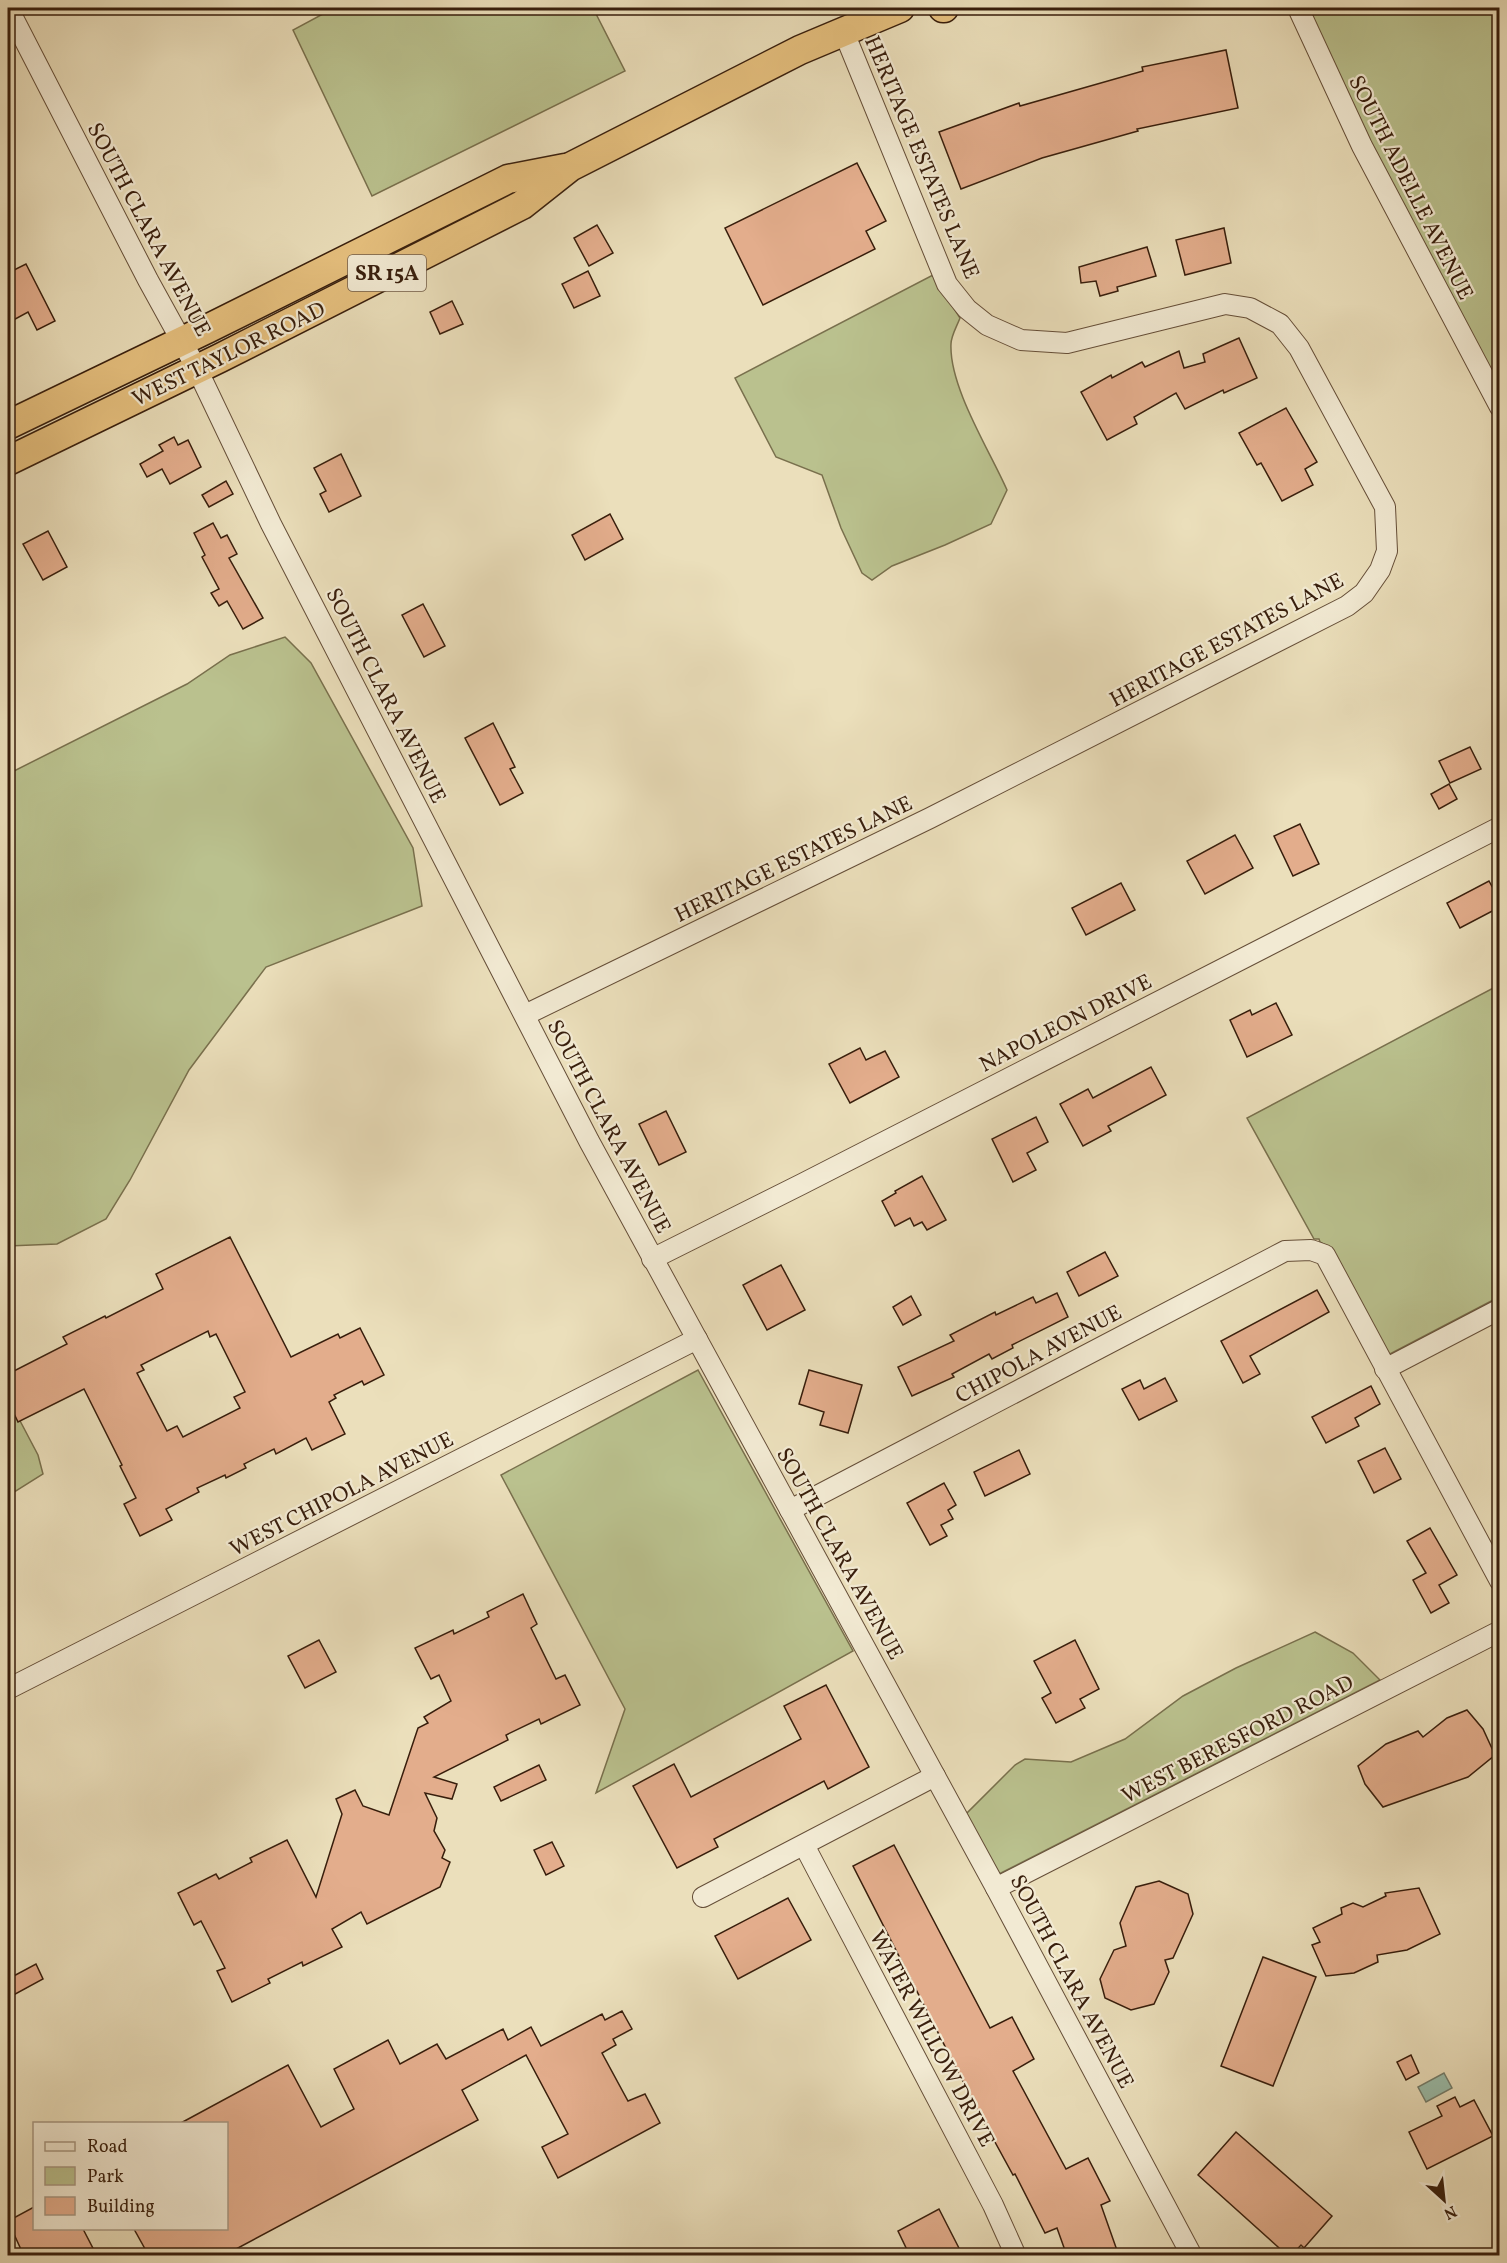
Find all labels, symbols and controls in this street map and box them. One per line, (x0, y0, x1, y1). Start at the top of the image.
street label: HERITAGE ESTATES LANE (855, 32, 986, 284)
street label: SOUTH ADELLE AVENUE (1340, 70, 1480, 306)
street label: SOUTH CLARA AVENUE (78, 118, 217, 343)
road number: SR 15A (348, 255, 426, 291)
street label: WEST TAYLOR ROAD (127, 295, 331, 416)
street label: HERITAGE ESTATES LANE (1105, 566, 1350, 716)
street label: SOUTH CLARA AVENUE (317, 583, 453, 809)
street label: HERITAGE ESTATES LANE (670, 789, 918, 931)
street label: NAPOLEON DRIVE (975, 967, 1158, 1081)
street label: SOUTH CLARA AVENUE (538, 1015, 677, 1240)
street label: CHIPOLA AVENUE (950, 1298, 1128, 1412)
street label: WEST CHIPOLA AVENUE (225, 1425, 460, 1565)
street label: SOUTH CLARA AVENUE (767, 1442, 910, 1666)
street label: WEST BERESFORD ROAD (1117, 1668, 1360, 1812)
street label: SOUTH CLARA AVENUE (1001, 1870, 1140, 2095)
street label: WATER WILLOW DRIVE (860, 1925, 1001, 2153)
legend (33, 2122, 228, 2230)
text: Road (87, 2135, 128, 2160)
text: Park (87, 2165, 124, 2190)
north arrow (1414, 2170, 1474, 2230)
text: Building (87, 2195, 155, 2220)
text: N (1439, 2199, 1460, 2224)

